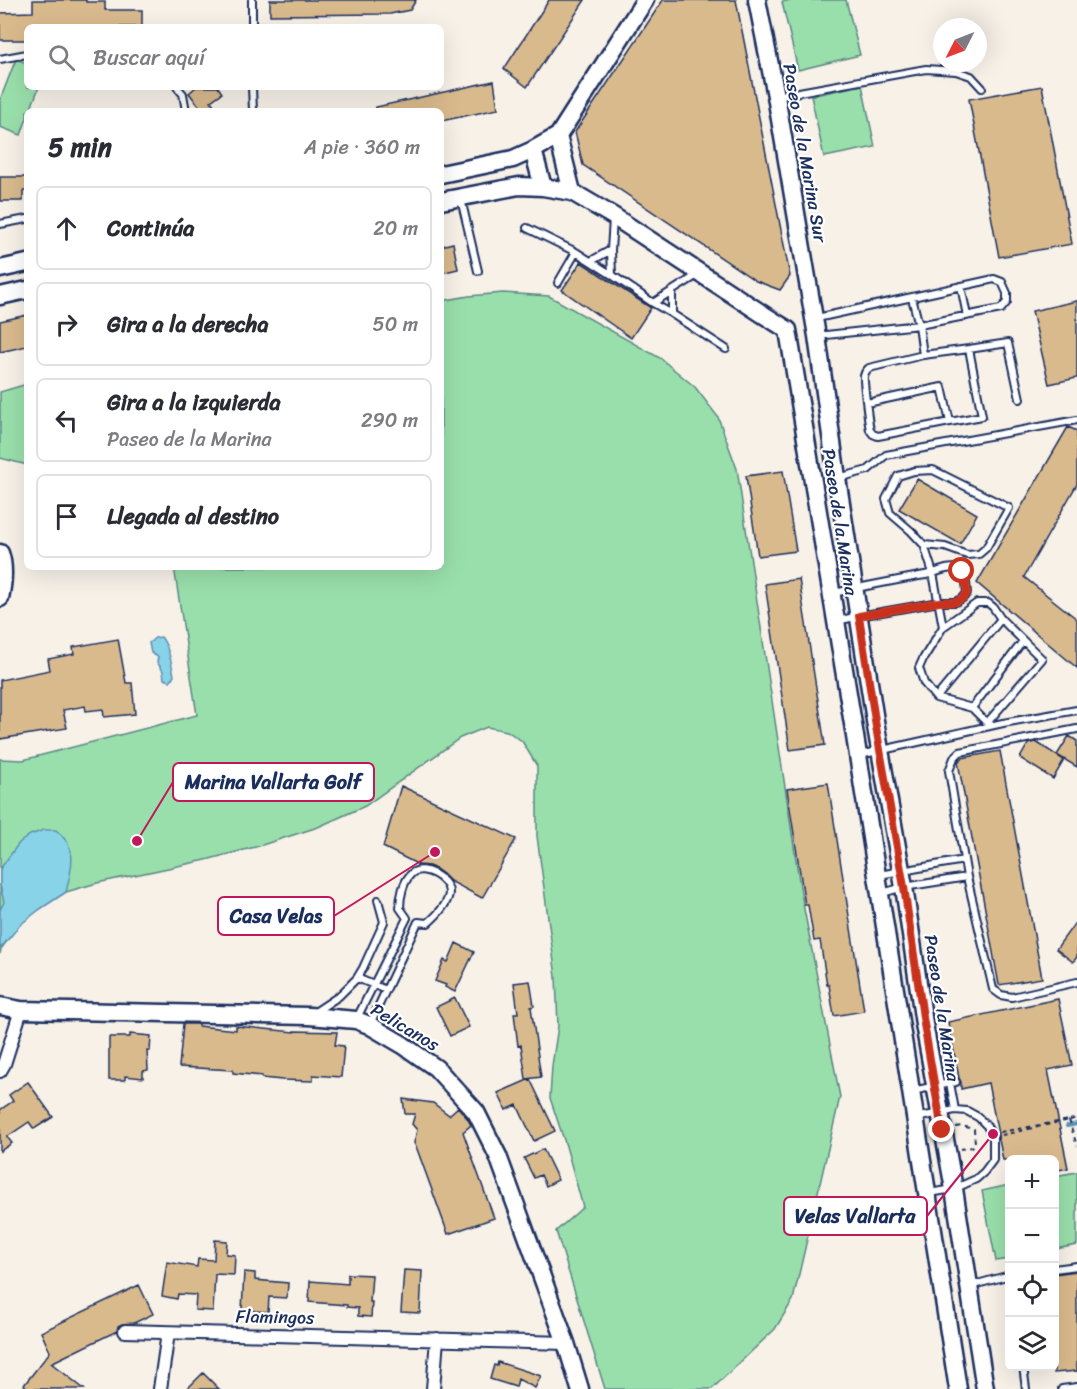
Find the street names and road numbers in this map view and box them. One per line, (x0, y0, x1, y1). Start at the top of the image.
street label: Paseo de la Marina Sur (774, 61, 837, 247)
street label: Paseo de la Marina (813, 446, 868, 599)
street label: Paseo de la Marina (915, 932, 970, 1085)
street label: Pelicanos (364, 994, 446, 1061)
street label: Flamingos (235, 1300, 315, 1334)

